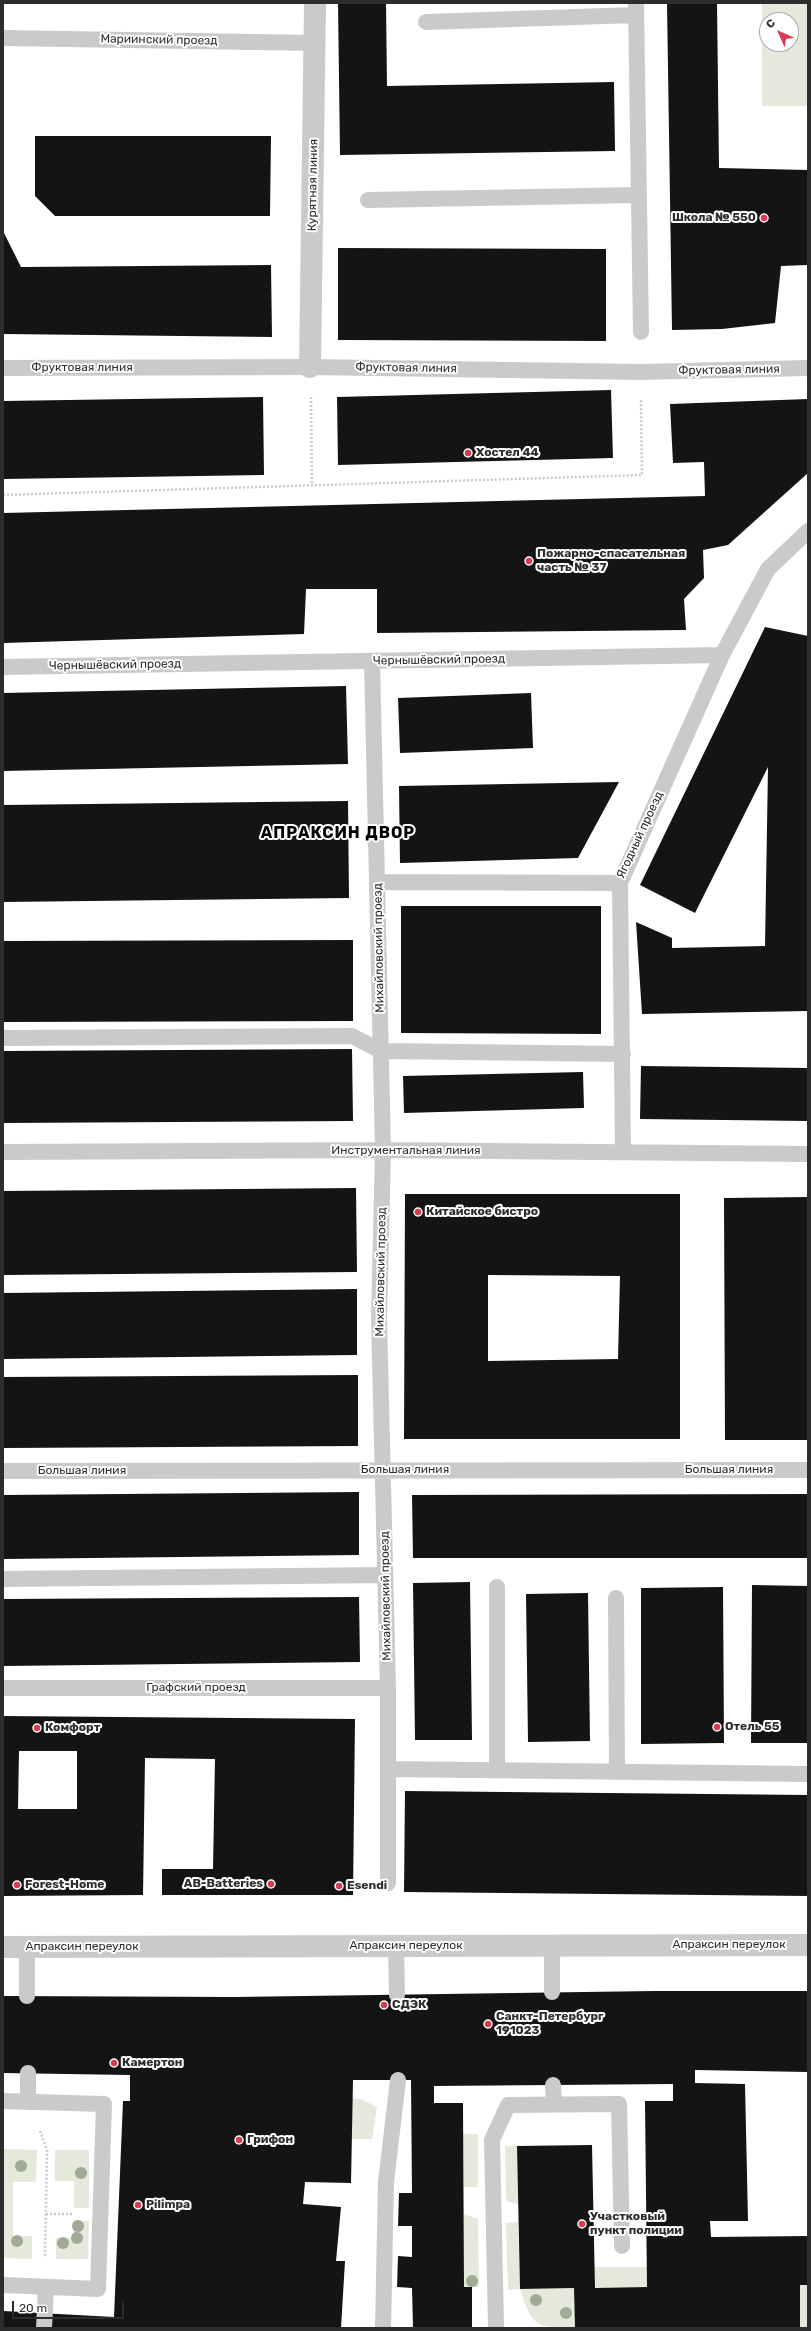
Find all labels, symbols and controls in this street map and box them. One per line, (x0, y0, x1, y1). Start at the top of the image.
north arrow (759, 12, 799, 52)
text: С (764, 17, 778, 31)
street label: Мариинский проезд (100, 32, 218, 48)
street label: Курятная линия (305, 139, 321, 231)
place label: Школа № 550 (672, 211, 756, 225)
marker: Школа № 550 (759, 213, 769, 223)
street label: Фруктовая линия (355, 360, 457, 376)
street label: Фруктовая линия (31, 361, 133, 375)
street label: Фруктовая линия (678, 362, 780, 378)
place label: Хостел 44 (476, 446, 539, 460)
marker: Хостел 44 (463, 448, 473, 458)
place label: Пожарно-спасательная часть № 37 (537, 547, 685, 575)
marker: Пожарно-спасательная часть № 37 (524, 556, 534, 566)
street label: Чернышёвский проезд (373, 652, 505, 668)
street label: Чернышёвский проезд (49, 657, 181, 673)
street label: Ягодный проезд (614, 789, 666, 881)
district label: АПРАКСИН ДВОР (261, 823, 415, 843)
street label: Михайловский проезд (371, 883, 387, 1013)
street label: Инструментальная линия (331, 1144, 481, 1158)
place label: Китайское бистро (426, 1205, 538, 1219)
street label: Михайловский проезд (373, 1207, 389, 1337)
marker: Китайское бистро (413, 1207, 423, 1217)
street label: Большая линия (361, 1463, 449, 1477)
street label: Большая линия (685, 1463, 773, 1477)
street label: Большая линия (38, 1464, 126, 1478)
street label: Михайловский проезд (378, 1531, 394, 1661)
street label: Графский проезд (146, 1681, 246, 1695)
place label: Отель 55 (725, 1720, 779, 1734)
place label: Комфорт (45, 1721, 100, 1735)
marker: Отель 55 (712, 1722, 722, 1732)
marker: Комфорт (32, 1723, 42, 1733)
place label: AB-Batteries (184, 1877, 263, 1891)
place label: Forest-Home (25, 1878, 104, 1892)
marker: AB-Batteries (266, 1879, 276, 1889)
place label: Esendi (347, 1879, 387, 1893)
marker: Forest-Home (12, 1880, 22, 1890)
marker: Esendi (334, 1881, 344, 1891)
street label: Апраксин переулок (672, 1938, 786, 1952)
street label: Апраксин переулок (349, 1939, 463, 1953)
street label: Апраксин переулок (25, 1940, 139, 1954)
place label: СДЭК (392, 1998, 427, 2012)
marker: СДЭК (379, 2000, 389, 2010)
place label: Санкт-Петербург 191023 (496, 2010, 604, 2038)
marker: Санкт-Петербург 191023 (483, 2019, 493, 2029)
place label: Камертон (122, 2056, 182, 2070)
marker: Камертон (109, 2058, 119, 2068)
place label: Грифон (247, 2133, 293, 2147)
marker: Грифон (234, 2135, 244, 2145)
place label: Pilimpa (146, 2198, 190, 2212)
marker: Pilimpa (133, 2200, 143, 2210)
place label: Участковый пункт полиции (590, 2210, 682, 2238)
marker: Участковый пункт полиции (577, 2219, 587, 2229)
scale bar (14, 2293, 126, 2319)
text: 20 m (19, 2301, 47, 2315)

